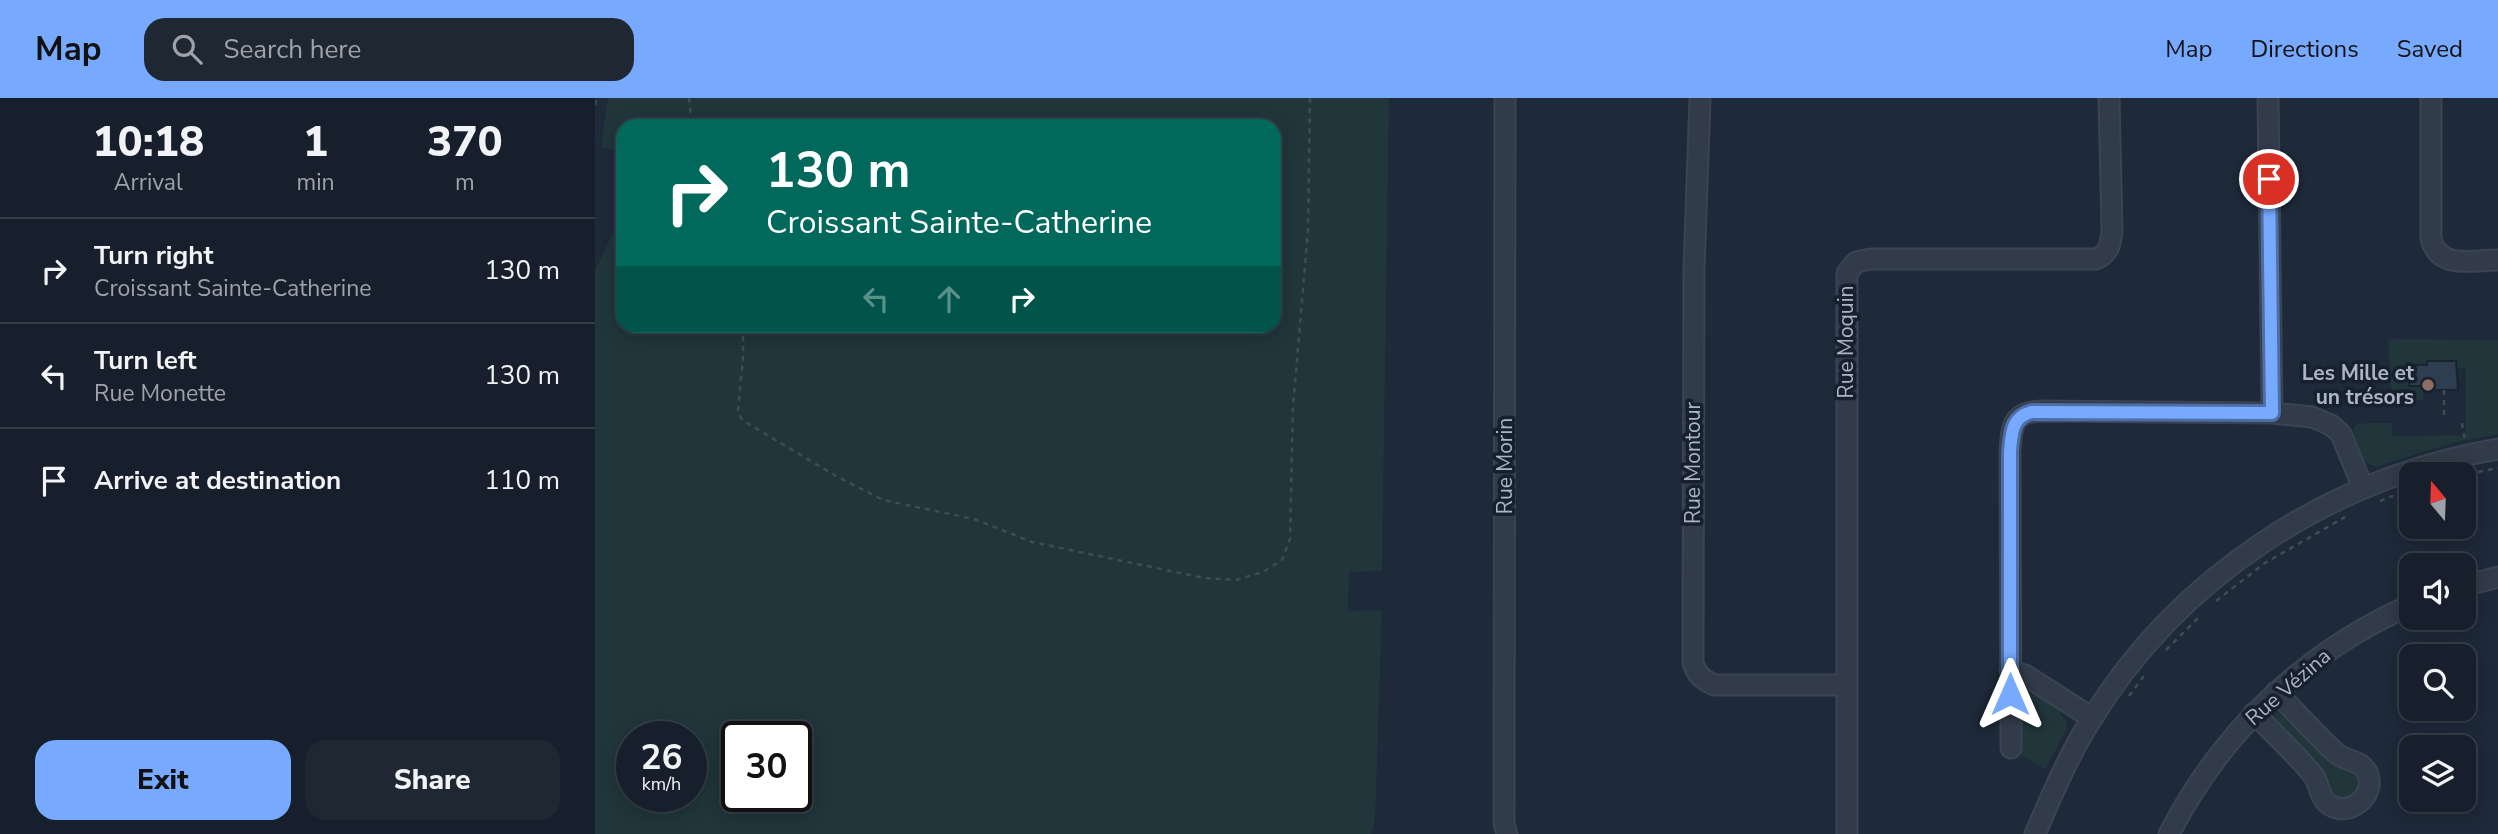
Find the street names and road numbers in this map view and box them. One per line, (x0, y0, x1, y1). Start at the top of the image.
street label: Rue Moquin (1832, 286, 1860, 398)
street label: Rue Montour (1679, 401, 1707, 524)
street label: Rue Morin (1491, 418, 1519, 514)
street label: Rue Vézina (2239, 642, 2337, 732)

